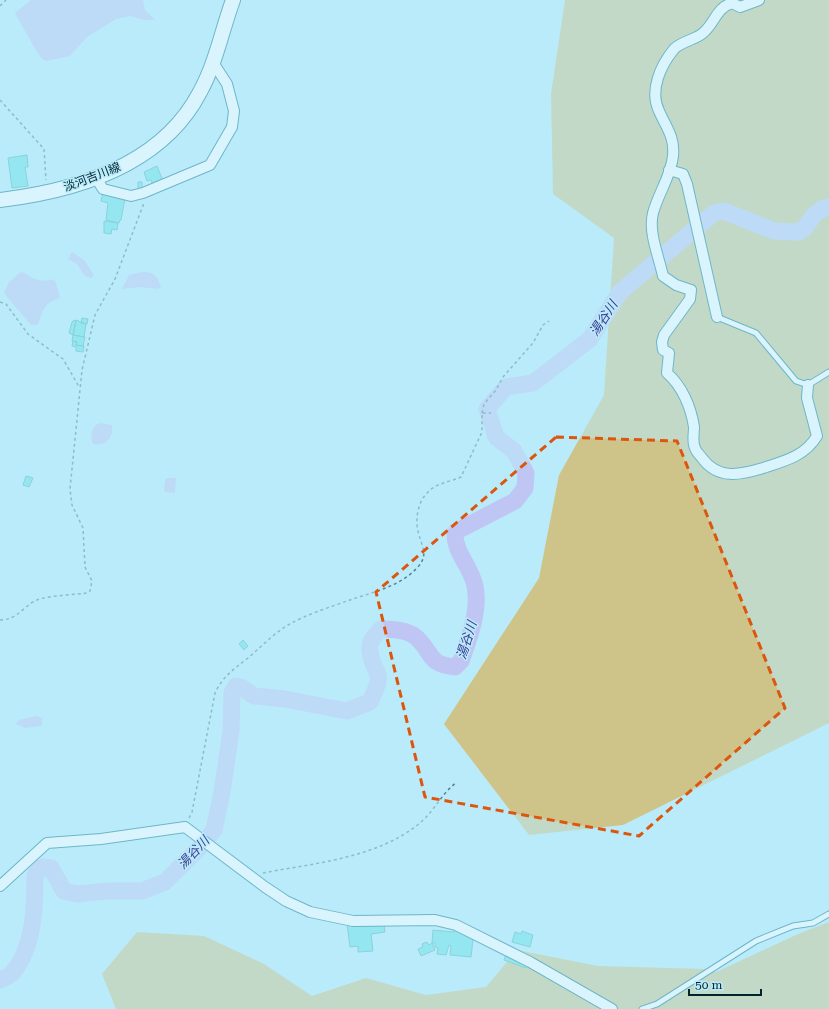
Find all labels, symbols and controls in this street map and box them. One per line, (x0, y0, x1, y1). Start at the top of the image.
street label: 淡河吉川線 (61, 160, 123, 194)
water label: 湯谷川 (587, 296, 621, 339)
water label: 湯谷川 (454, 617, 480, 661)
water label: 湯谷川 (175, 832, 214, 872)
scale bar (689, 971, 761, 997)
text: 50 m (695, 978, 722, 992)

